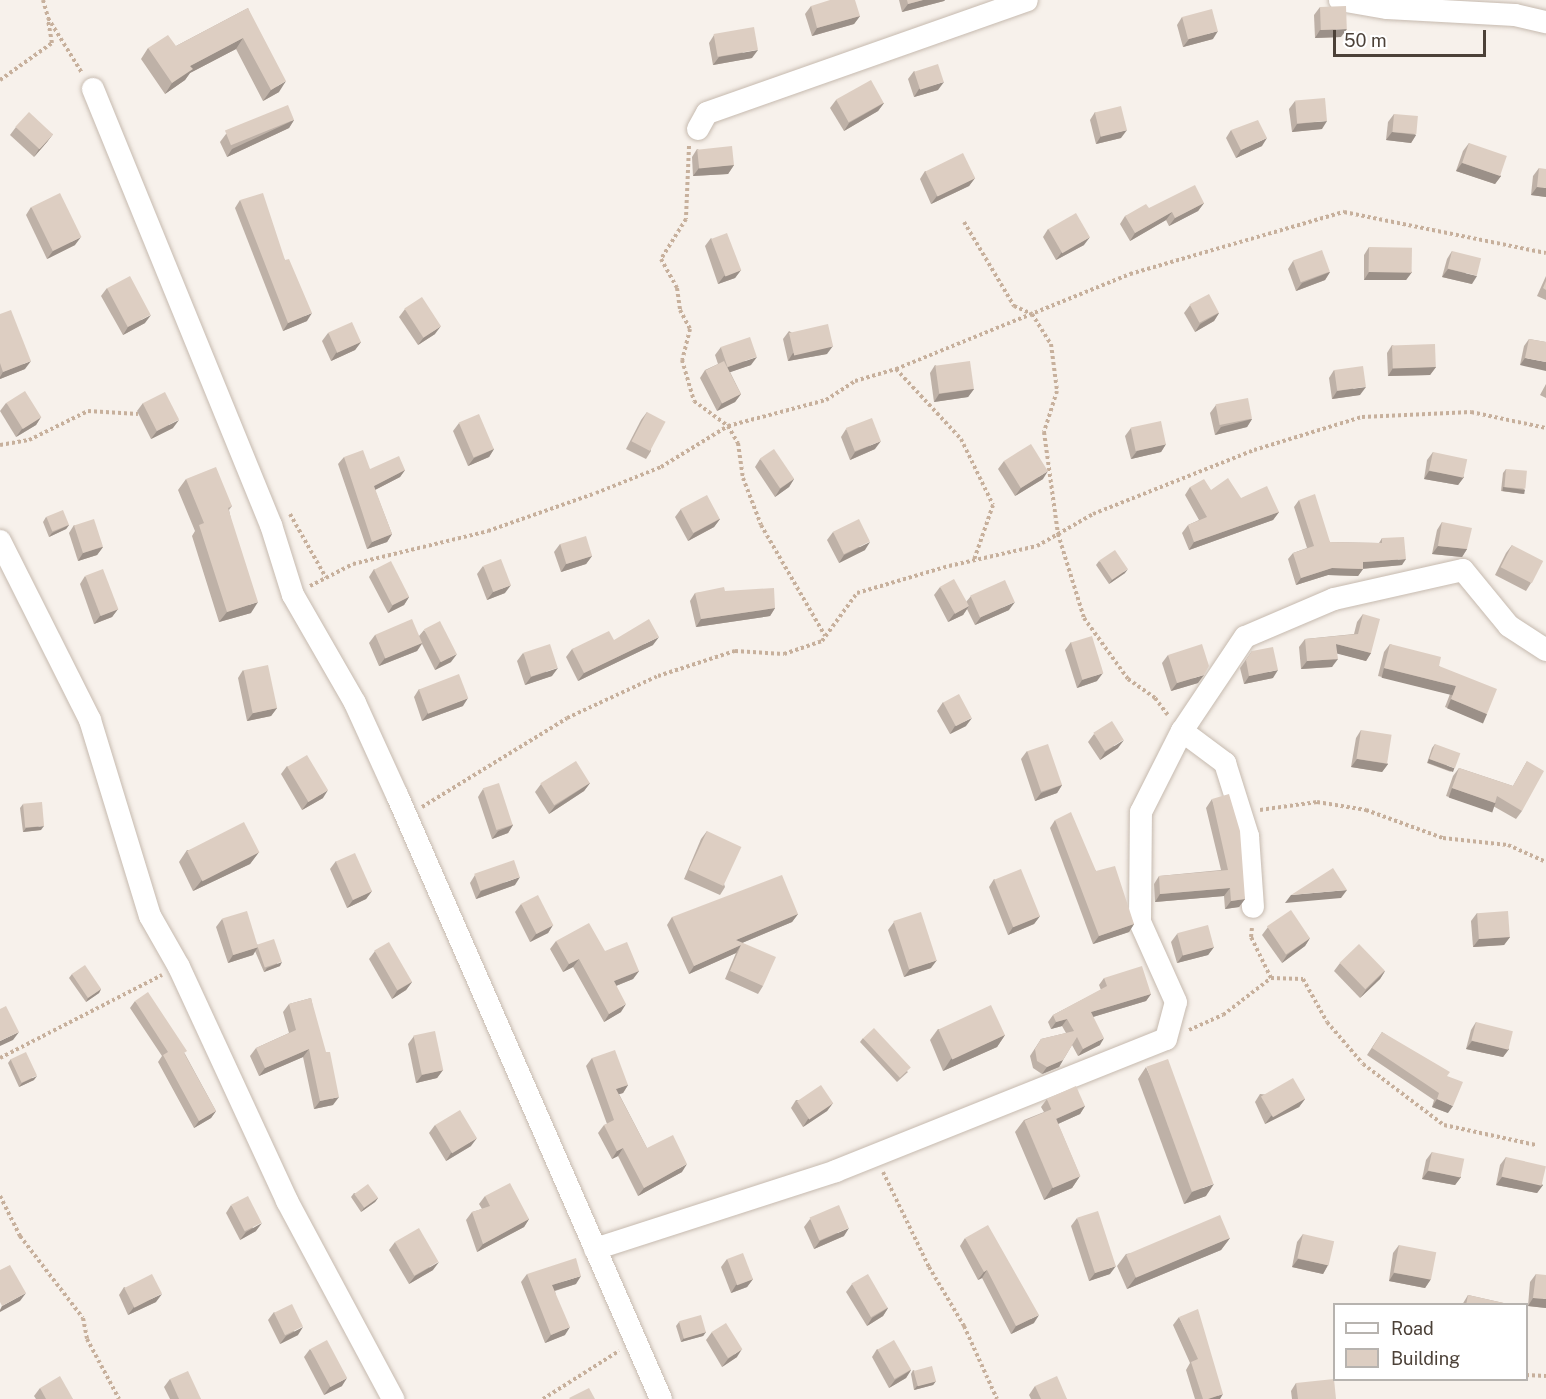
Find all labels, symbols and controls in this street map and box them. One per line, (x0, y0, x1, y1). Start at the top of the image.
scale bar (1336, 18, 1489, 56)
text: 50 m (1344, 30, 1387, 51)
legend (1333, 1303, 1528, 1381)
text: Road (1391, 1318, 1434, 1339)
text: Building (1391, 1348, 1460, 1369)

